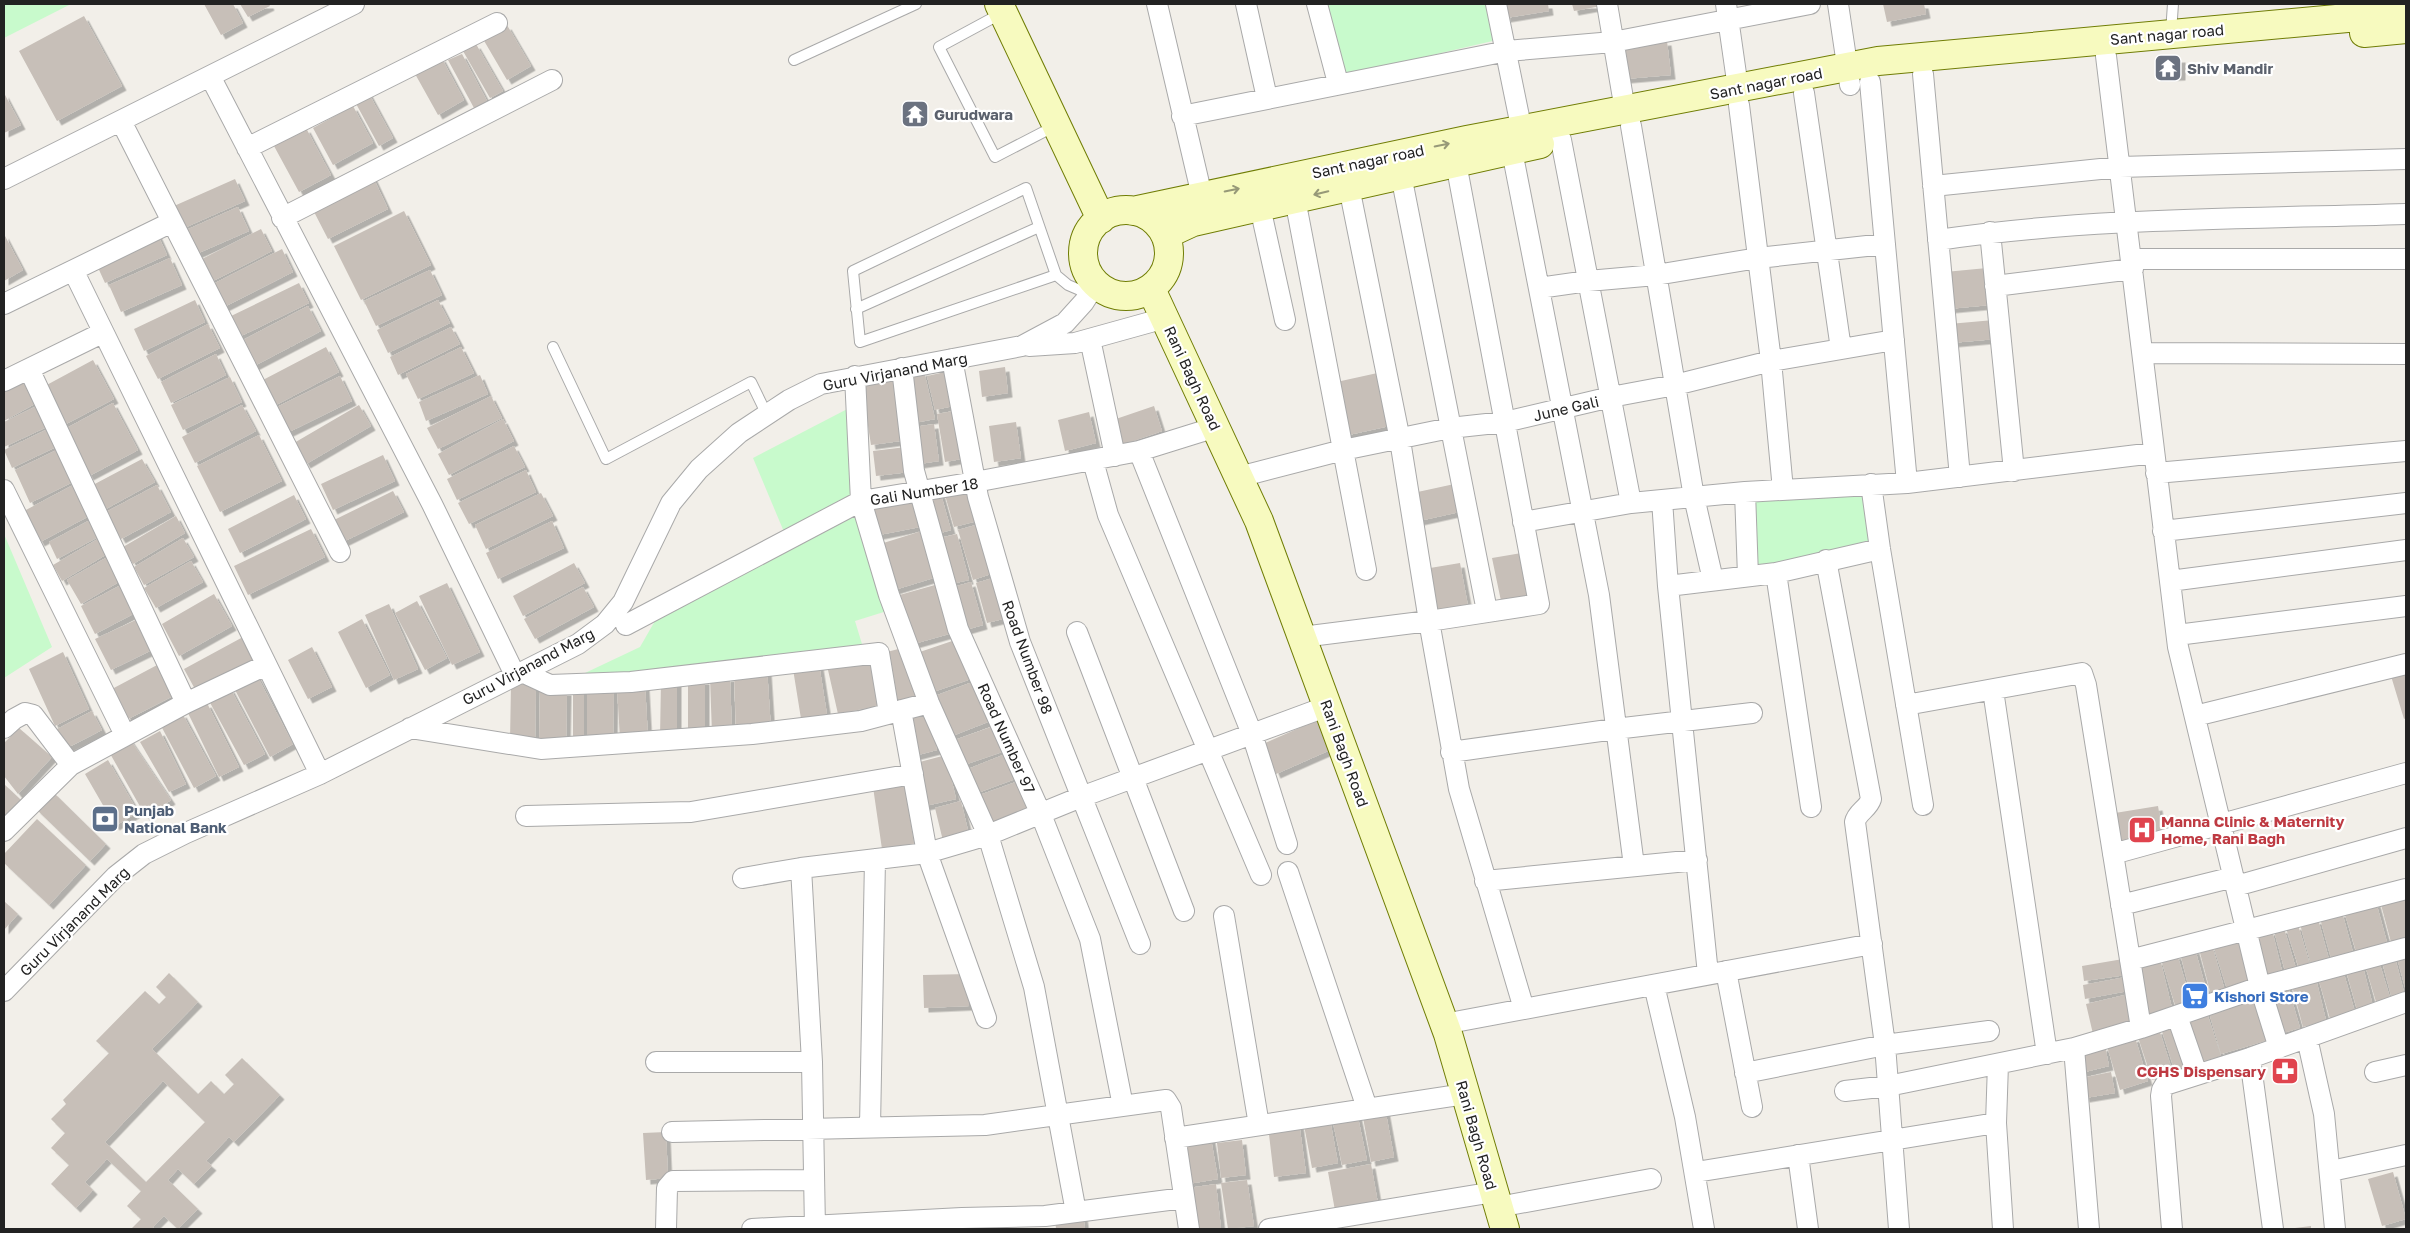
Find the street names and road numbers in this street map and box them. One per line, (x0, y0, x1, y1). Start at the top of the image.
street label: Sant nagar road (2109, 20, 2225, 48)
street label: Sant nagar road (1708, 63, 1824, 103)
street label: Sant nagar road (1310, 140, 1426, 182)
street label: Rani Bagh Road (1161, 323, 1225, 433)
street label: Guru Virjanand Marg (821, 348, 969, 394)
street label: June Gali (1531, 392, 1601, 424)
street label: Gali Number 18 (869, 474, 979, 508)
street label: Road Number 98 (999, 598, 1057, 716)
street label: Guru Virjanand Marg (459, 624, 597, 708)
street label: Road Number 97 (975, 680, 1039, 796)
street label: Rani Bagh Road (1317, 697, 1373, 809)
street label: Guru Virjanand Marg (16, 863, 132, 979)
street label: Rani Bagh Road (1453, 1078, 1501, 1192)

